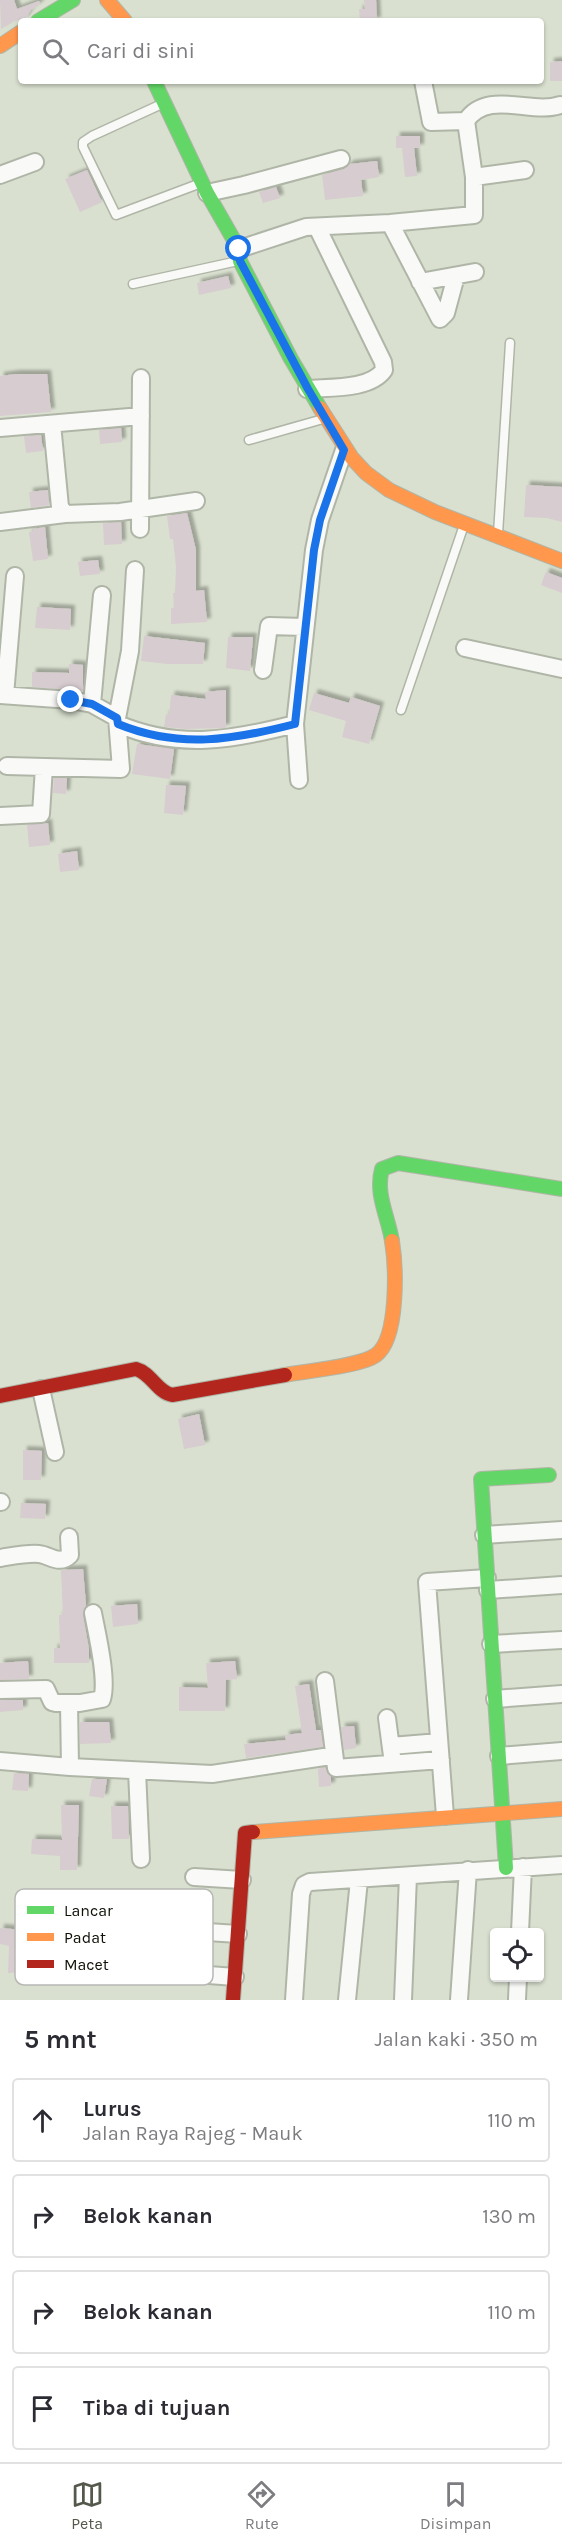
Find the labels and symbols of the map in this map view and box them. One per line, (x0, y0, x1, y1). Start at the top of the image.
route start (225, 235, 251, 261)
route end (57, 686, 83, 712)
legend (15, 1889, 213, 1985)
text: Lancar (64, 1901, 113, 1920)
text: Padat (64, 1928, 106, 1947)
text: Macet (64, 1955, 109, 1974)

